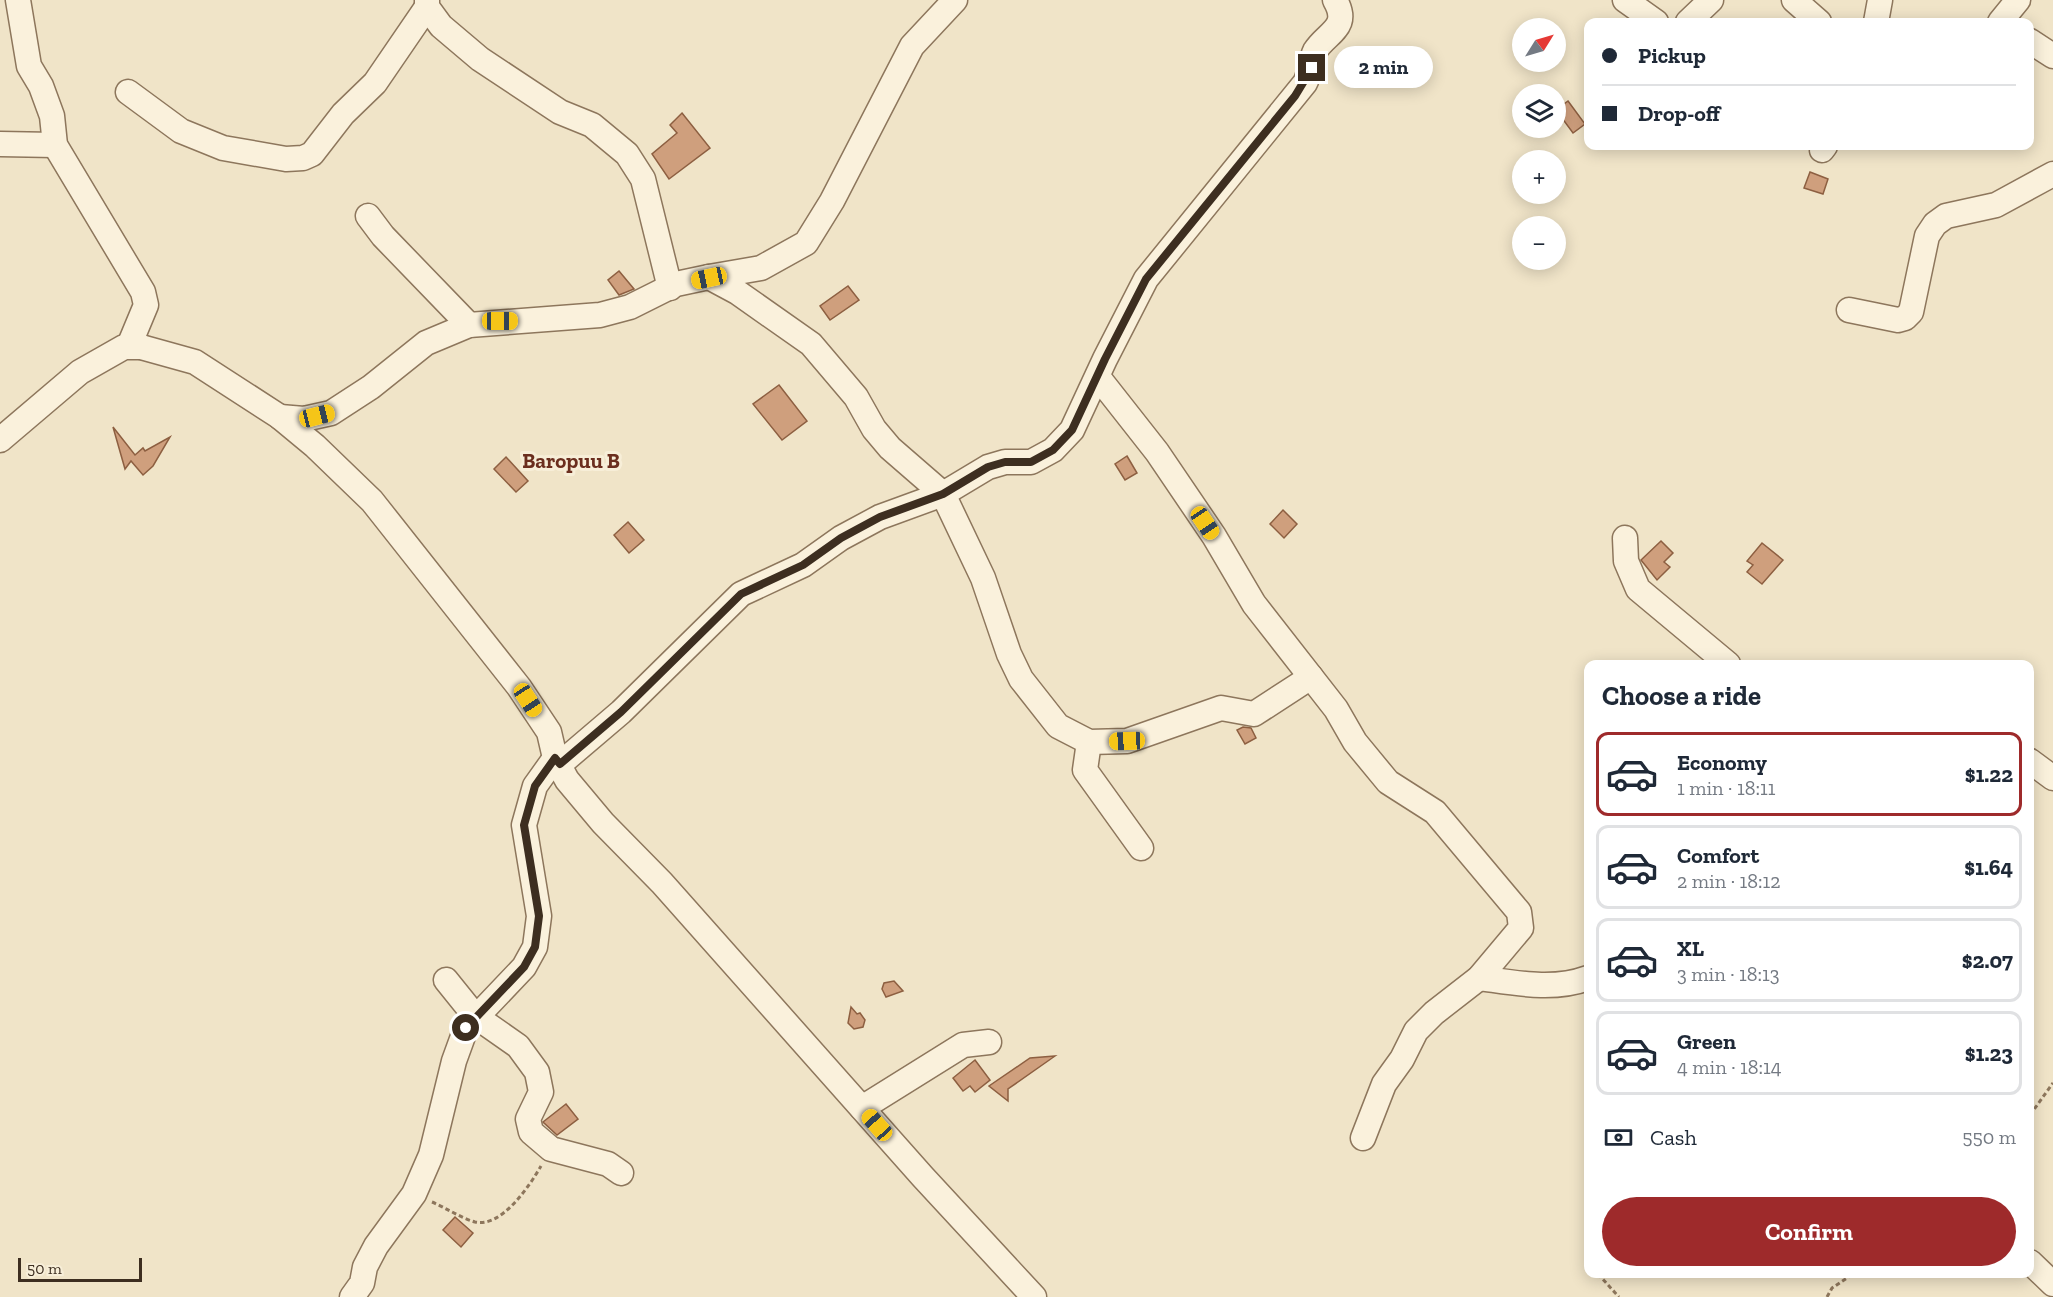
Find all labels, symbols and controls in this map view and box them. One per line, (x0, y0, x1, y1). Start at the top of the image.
north arrow (1512, 18, 1566, 72)
map controls (1512, 18, 1566, 270)
text: Pickup (1638, 42, 1706, 69)
callout: 2 min (1333, 47, 1432, 89)
route end (1298, 54, 1325, 81)
text: 2 min (1359, 55, 1408, 79)
button: layers (1512, 84, 1566, 138)
text: Drop-off (1638, 100, 1720, 127)
button: + (1512, 150, 1566, 204)
button: − (1512, 216, 1566, 270)
car (690, 265, 728, 291)
car (482, 312, 518, 330)
car (297, 403, 337, 429)
district label: Baropuu B (522, 448, 620, 473)
car (1187, 503, 1223, 543)
car (511, 680, 545, 720)
text: Choose a ride (1602, 680, 1761, 712)
car (1109, 731, 1145, 751)
icon: car (1605, 747, 1659, 801)
text: Economy (1677, 749, 1767, 776)
text: $1.22 (1965, 761, 2013, 788)
text: 1 min · 18:11 (1677, 776, 1775, 800)
icon: car (1605, 840, 1659, 894)
text: Comfort (1677, 842, 1759, 869)
text: $1.64 (1964, 854, 2013, 881)
text: 2 min · 18:12 (1677, 869, 1781, 893)
icon: car (1605, 933, 1659, 987)
text: XL (1677, 935, 1704, 962)
text: $2.07 (1962, 947, 2013, 974)
text: 3 min · 18:13 (1677, 962, 1780, 986)
route start (452, 1014, 479, 1041)
icon: car (1605, 1026, 1659, 1080)
text: Green (1677, 1028, 1736, 1055)
text: $1.23 (1965, 1040, 2013, 1067)
text: 4 min · 18:14 (1677, 1055, 1782, 1079)
car (858, 1106, 896, 1144)
icon: cash (1602, 1121, 1635, 1154)
text: Cash (1650, 1124, 1697, 1151)
text: 550 m (1962, 1125, 2016, 1149)
button: Confirm (1602, 1197, 2016, 1266)
scale bar (18, 1255, 142, 1282)
text: 50 m (27, 1259, 62, 1278)

